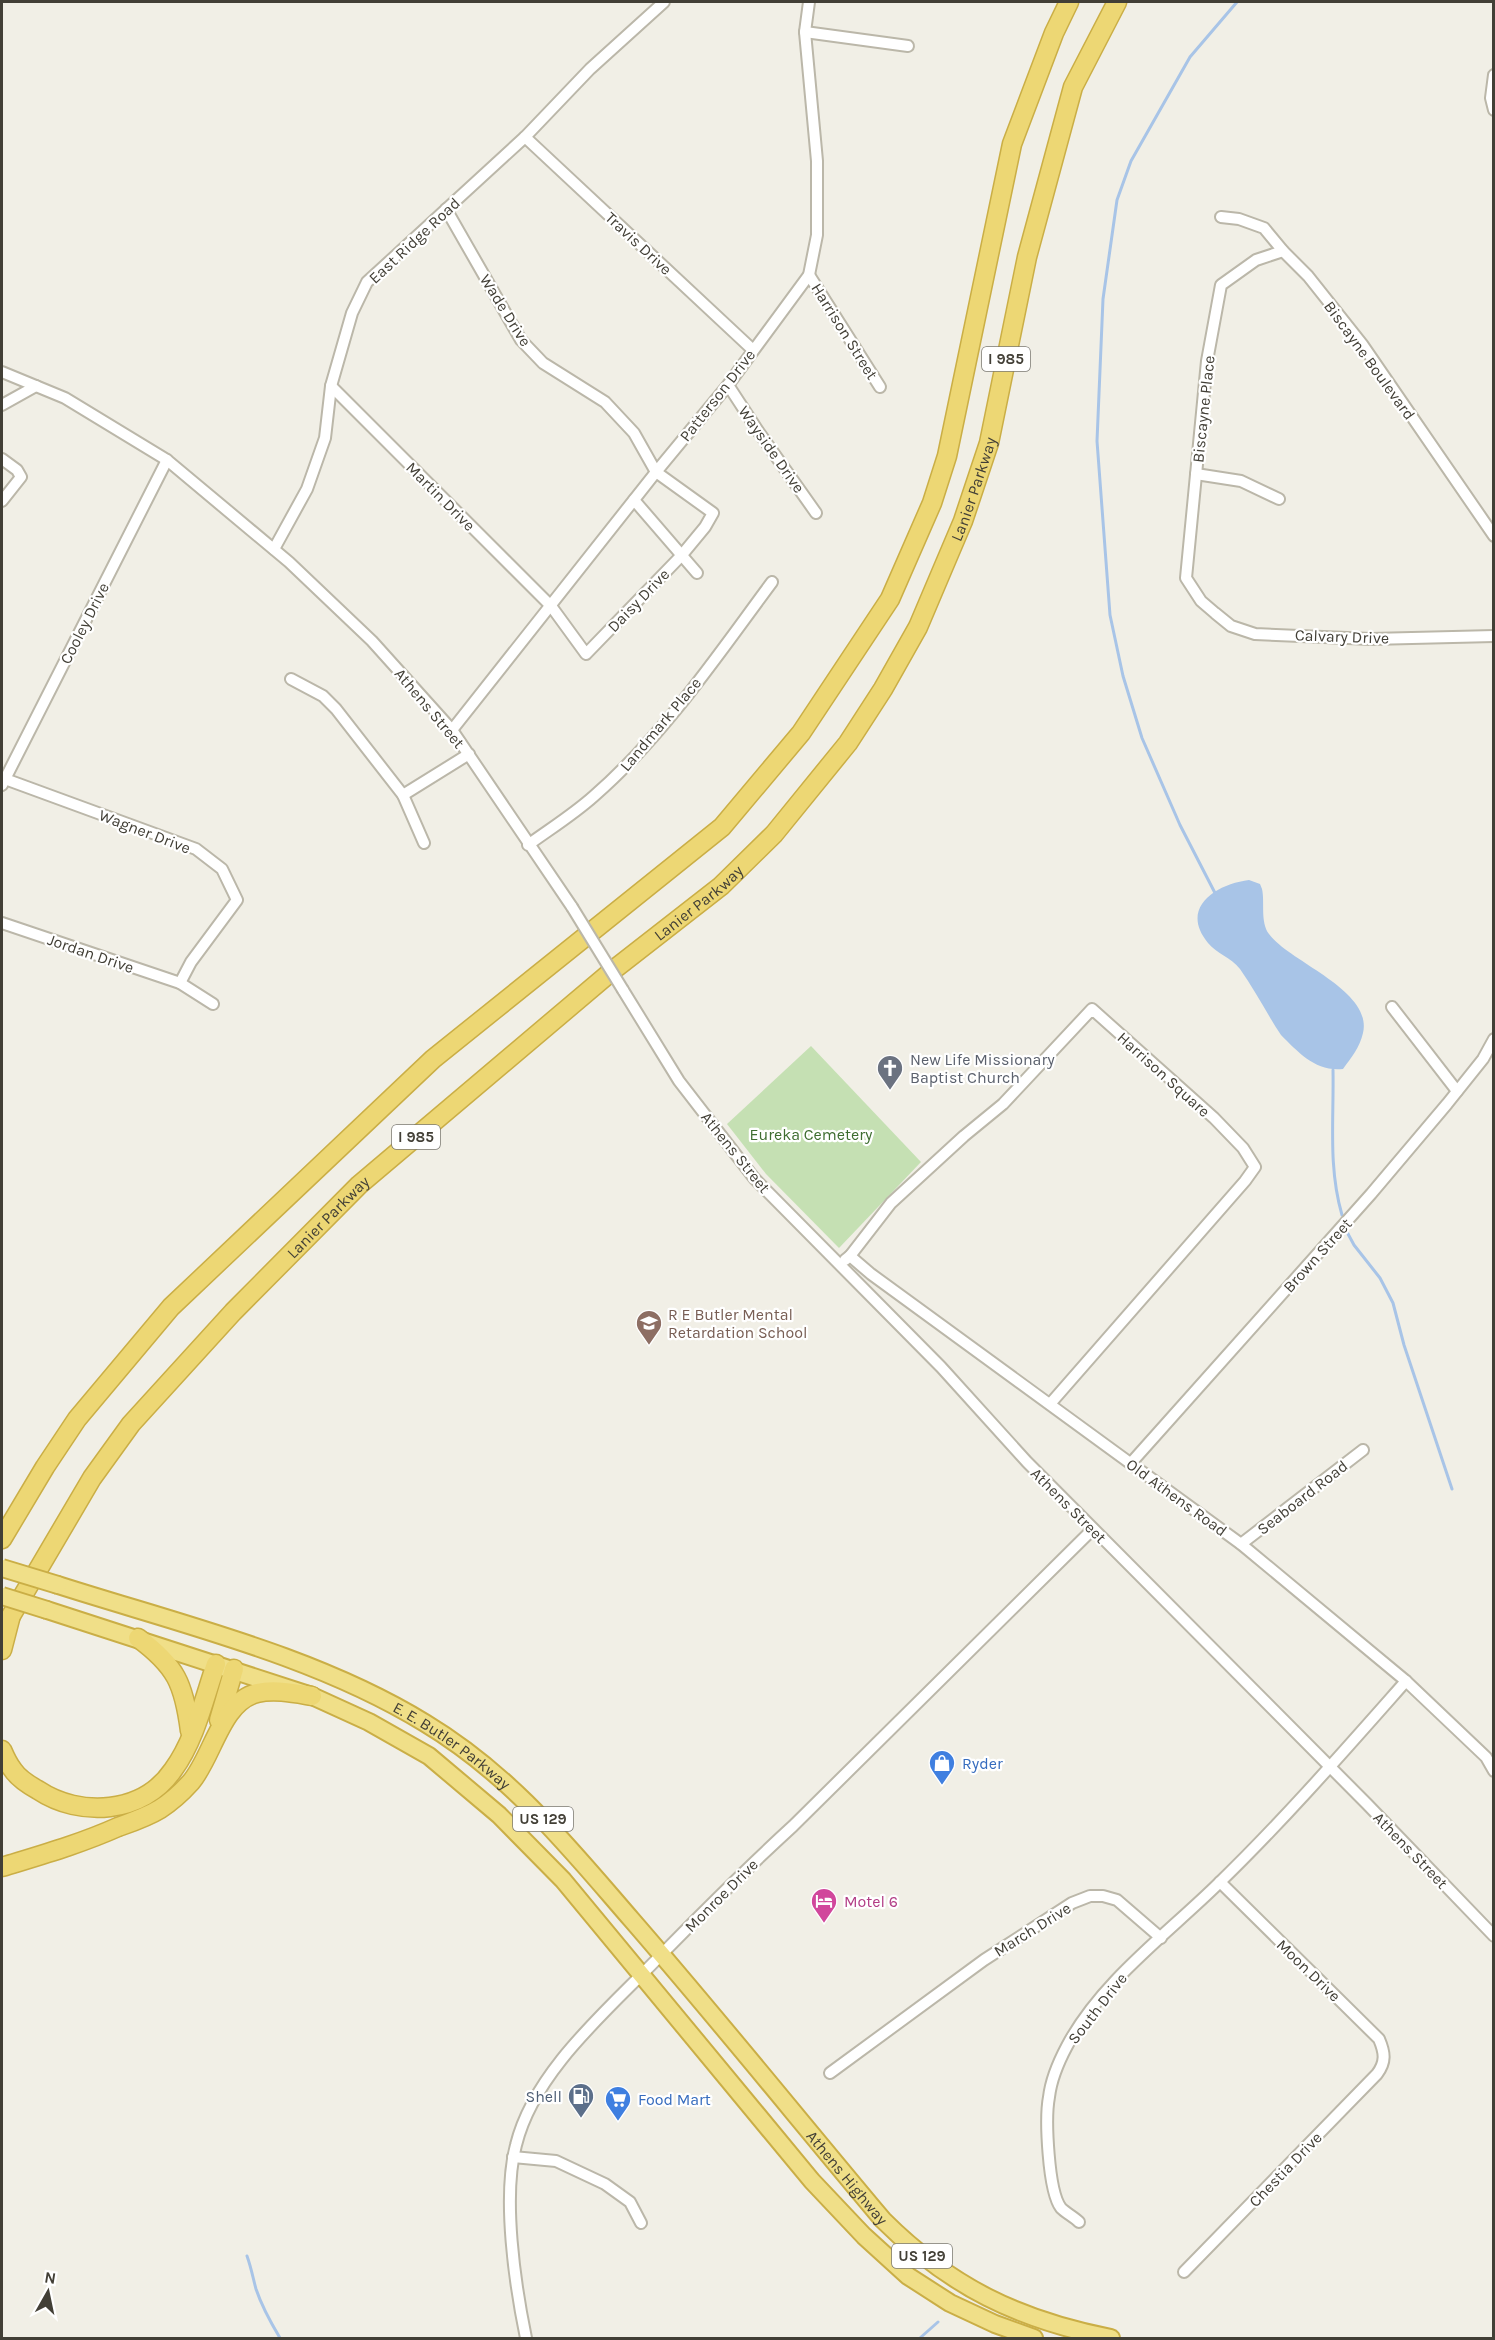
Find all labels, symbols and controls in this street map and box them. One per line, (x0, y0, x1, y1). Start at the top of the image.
street label: East Ridge Road (365, 193, 464, 288)
street label: Travis Drive (602, 208, 676, 279)
street label: Wade Drive (476, 271, 535, 350)
street label: Harrison Street (807, 279, 882, 383)
street label: Biscayne Boulevard (1320, 297, 1419, 424)
street label: Patterson Drive (676, 345, 759, 445)
road number: I 985 (982, 347, 1030, 371)
street label: Biscayne Place (1188, 354, 1219, 464)
street label: Wayside Drive (735, 402, 809, 497)
street label: Lanier Parkway (947, 435, 1000, 544)
street label: Martin Drive (402, 458, 479, 535)
street label: Daisy Drive (603, 565, 673, 636)
street label: Cooley Drive (56, 579, 113, 667)
street label: Calvary Drive (1295, 625, 1389, 648)
street label: Athens Street (391, 664, 469, 752)
street label: Landmark Place (616, 674, 705, 775)
street label: Wagner Drive (96, 805, 193, 858)
street label: Lanier Parkway (650, 861, 747, 945)
street label: Jordan Drive (45, 930, 137, 977)
street label: Harrison Square (1113, 1028, 1214, 1121)
place label: New Life Missionary Baptist Church (910, 1050, 1055, 1087)
church icon: New Life Missionary Baptist Church (875, 1053, 905, 1091)
street label: Athens Street (697, 1108, 774, 1197)
road number: I 985 (392, 1125, 440, 1149)
park label: Eureka Cemetery (750, 1125, 873, 1144)
street label: Lanier Parkway (283, 1171, 373, 1262)
street label: Brown Street (1279, 1214, 1356, 1296)
place label: R E Butler Mental Retardation School (668, 1305, 807, 1342)
school or university icon: R E Butler Mental Retardation School (634, 1308, 664, 1346)
street label: Old Athens Road (1123, 1454, 1231, 1540)
street label: Seaboard Road (1253, 1456, 1351, 1539)
street label: Athens Street (1027, 1464, 1110, 1547)
street label: E. E. Butler Parkway (390, 1698, 515, 1794)
shop icon: Ryder (927, 1748, 957, 1786)
place label: Ryder (962, 1754, 1003, 1773)
road number: US 129 (513, 1807, 573, 1831)
street label: Athens Street (1369, 1808, 1452, 1893)
street label: Monroe Drive (681, 1855, 762, 1936)
hotel icon: Motel 6 (809, 1886, 839, 1924)
place label: Motel 6 (844, 1892, 898, 1911)
street label: March Drive (990, 1898, 1074, 1961)
street label: Moon Drive (1273, 1935, 1345, 2006)
street label: South Drive (1064, 1969, 1131, 2048)
fuel station icon: Shell (566, 2081, 596, 2119)
supermarket icon: Food Mart (603, 2084, 633, 2122)
place label: Shell (525, 2087, 562, 2106)
place label: Food Mart (638, 2090, 711, 2109)
street label: Athens Highway (802, 2127, 892, 2229)
street label: Chestia Drive (1245, 2128, 1326, 2211)
road number: US 129 (892, 2244, 952, 2268)
north arrow (18, 2262, 78, 2322)
text: N (43, 2267, 57, 2288)

